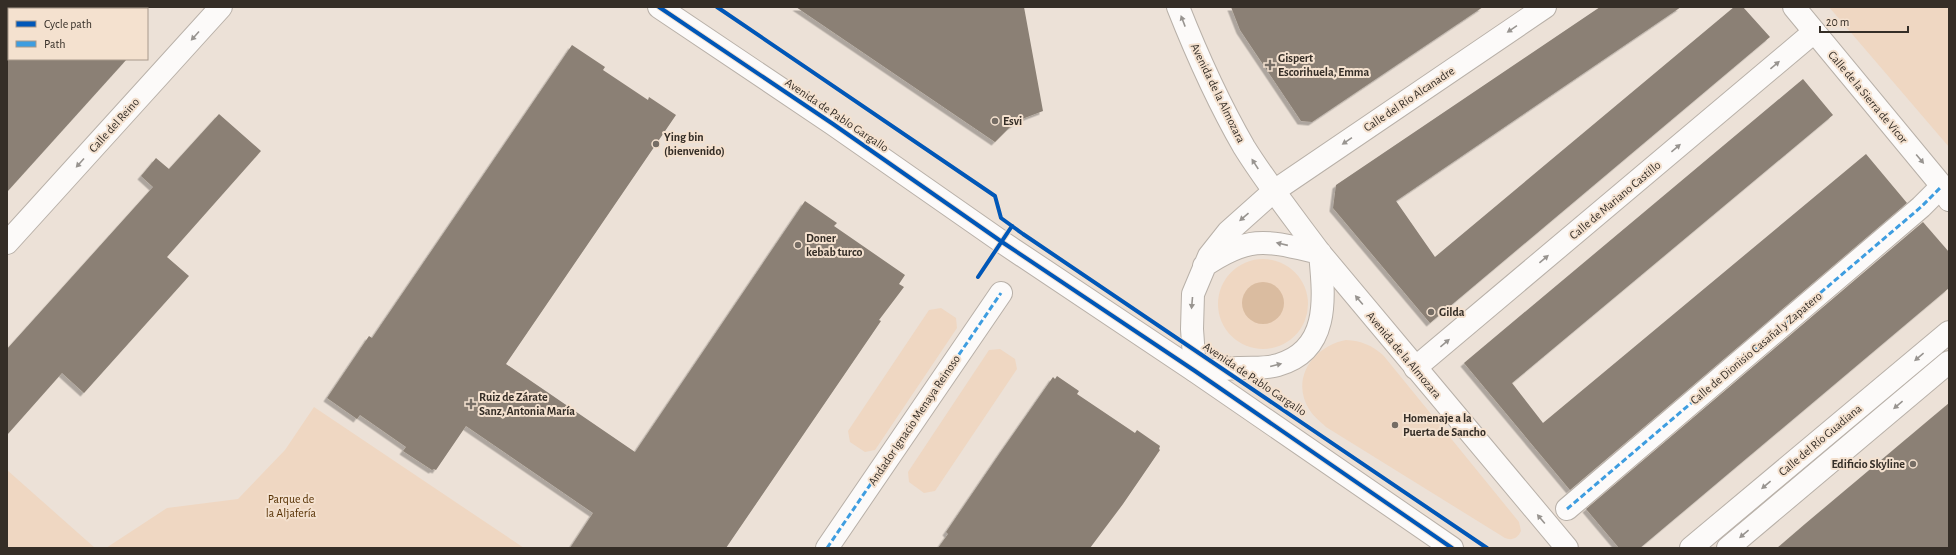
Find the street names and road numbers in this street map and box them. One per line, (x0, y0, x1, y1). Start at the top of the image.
street label: Avenida de la Almozara (1189, 41, 1248, 145)
street label: Calle de la Sierra de Vicor (1826, 49, 1910, 146)
street label: Calle del Río Alcanadre (1361, 64, 1457, 134)
street label: Avenida de Pablo Gargallo (783, 76, 891, 154)
street label: Calle del Reino (87, 95, 142, 155)
street label: Calle de Mariano Castillo (1567, 158, 1663, 241)
street label: Calle de Dionisio Casañal y Zapatero (1688, 289, 1825, 407)
street label: Avenida de la Almozara (1364, 309, 1444, 401)
street label: Avenida de Pablo Gargallo (1201, 340, 1309, 418)
street label: Andador Ignacio Menaya Reinoso (866, 353, 963, 488)
street label: Calle del Río Guadiana (1776, 402, 1864, 478)

